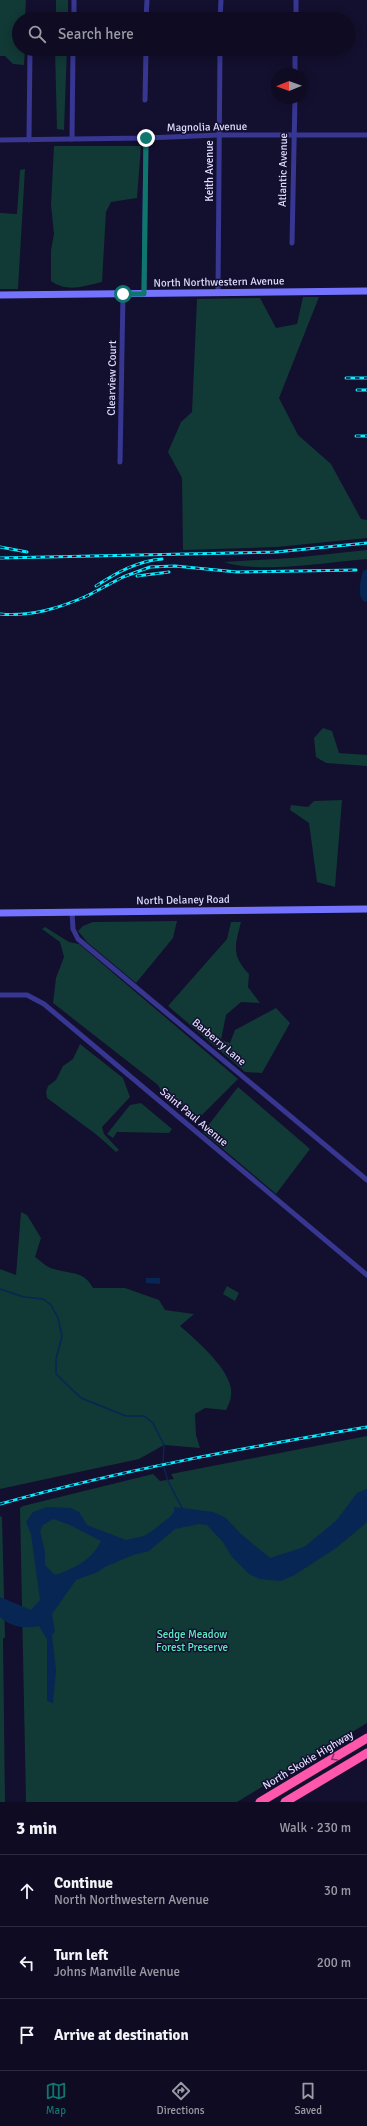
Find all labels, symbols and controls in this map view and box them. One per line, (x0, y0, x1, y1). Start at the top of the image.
search box (12, 12, 355, 56)
icon: search (26, 23, 48, 45)
text: Search here (58, 25, 134, 43)
north arrow (271, 68, 307, 104)
street label: Magnolia Avenue (167, 120, 247, 134)
route end (137, 129, 155, 147)
street label: Atlantic Avenue (276, 133, 290, 207)
street label: Keith Avenue (203, 140, 216, 202)
street label: North Northwestern Avenue (153, 274, 285, 290)
route start (114, 285, 132, 303)
street label: Clearview Court (105, 340, 119, 416)
street label: North Delaney Road (136, 893, 230, 907)
street label: Barberry Lane (189, 1016, 249, 1068)
street label: Saint Paul Avenue (157, 1085, 231, 1149)
park label: Sedge Meadow Forest Preserve (156, 1628, 228, 1654)
street label: North Skokie Highway (260, 1727, 357, 1792)
one-way arrow (331, 1754, 338, 1761)
text: 3 min (16, 1818, 57, 1839)
text: Walk · 230 m (280, 1820, 351, 1836)
text: Continue (54, 1874, 113, 1892)
icon: ahead (16, 1880, 38, 1902)
text: 30 m (324, 1883, 351, 1899)
text: North Northwestern Avenue (54, 1892, 209, 1908)
text: Turn left (54, 1946, 108, 1964)
icon: left (16, 1952, 38, 1974)
text: 200 m (317, 1955, 351, 1971)
text: Johns Manville Avenue (54, 1964, 180, 1980)
icon: arrive (16, 2024, 38, 2046)
text: Arrive at destination (54, 2026, 189, 2044)
tab: Map (45, 2080, 67, 2117)
tab: Directions (157, 2080, 205, 2117)
tab: Saved (294, 2080, 322, 2117)

